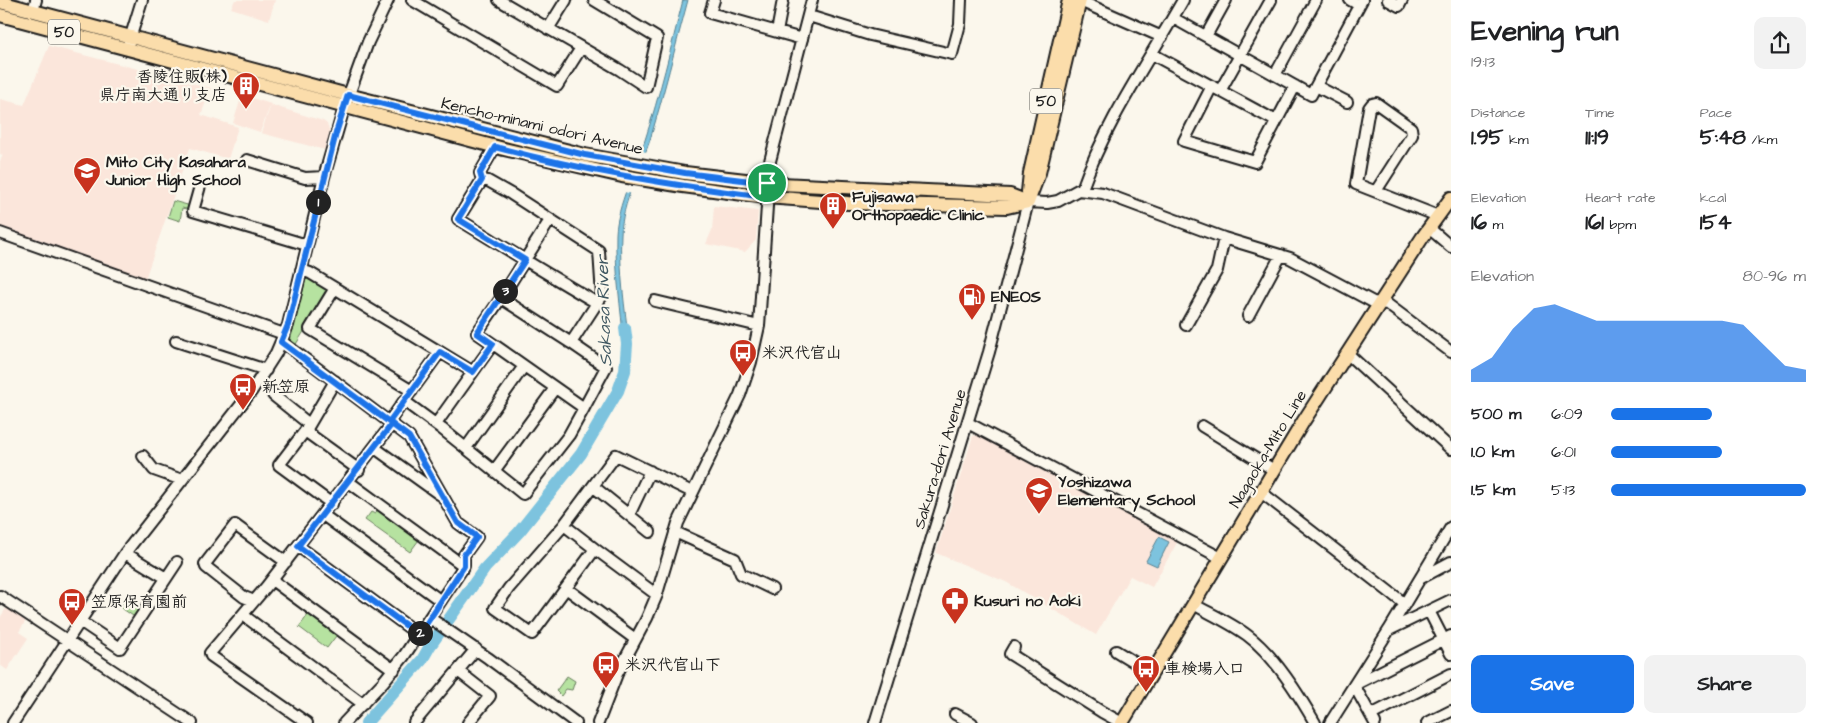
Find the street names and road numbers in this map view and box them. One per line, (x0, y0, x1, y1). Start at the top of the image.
road number: 50 (48, 20, 80, 44)
road number: 50 (1030, 88, 1062, 114)
street label: Kencho-minami odori Avenue (439, 92, 645, 160)
street label: Sakura-dori Avenue (908, 386, 972, 532)
street label: Nagaoka-Mito Line (1224, 386, 1313, 513)

